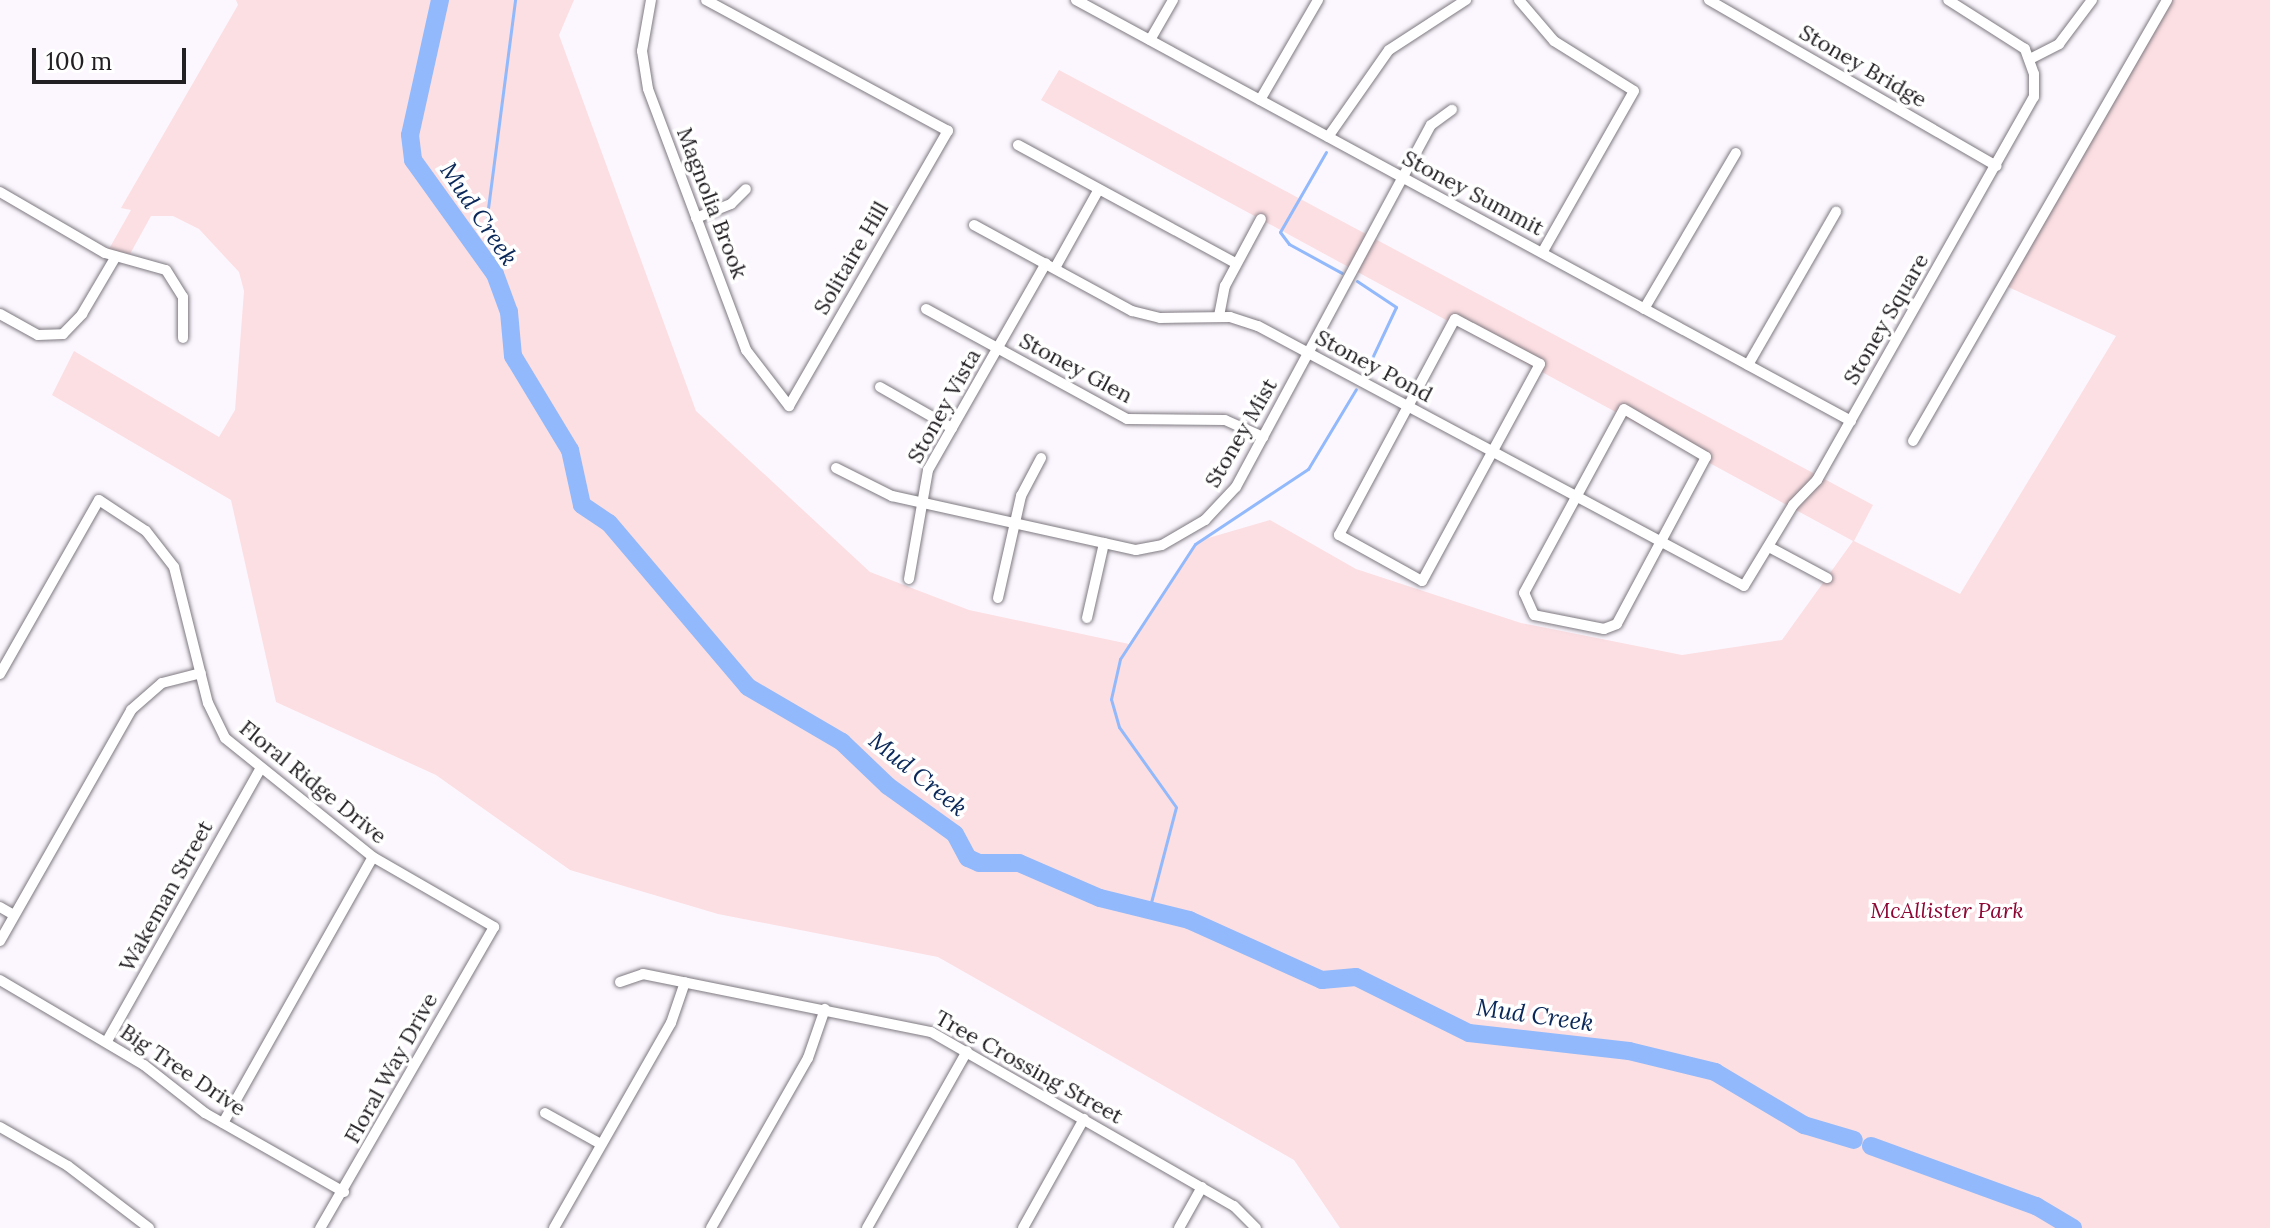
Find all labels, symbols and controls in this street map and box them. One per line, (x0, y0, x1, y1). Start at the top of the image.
street label: Stoney Bridge (1795, 19, 1931, 113)
scale bar (36, 32, 190, 82)
text: 100 m (46, 46, 112, 77)
street label: Magnolia Brook (671, 124, 753, 282)
street label: Stoney Summit (1398, 145, 1548, 241)
water label: Mud Creek (434, 157, 524, 271)
street label: Solitaire Hill (808, 197, 894, 319)
street label: Stoney Square (1838, 249, 1934, 389)
street label: Stoney Pond (1311, 324, 1437, 408)
street label: Stoney Glen (1015, 327, 1137, 409)
street label: Stoney Vista (902, 344, 986, 468)
street label: Stoney Mist (1199, 374, 1283, 492)
street label: Floral Ridge Drive (234, 715, 392, 849)
water label: Mud Creek (863, 726, 973, 822)
street label: Wakeman Street (114, 816, 218, 976)
park label: McAllister Park (1870, 898, 2024, 924)
street label: Floral Way Drive (339, 988, 443, 1148)
water label: Mud Creek (1474, 993, 1596, 1037)
street label: Tree Crossing Street (931, 1004, 1127, 1130)
street label: Big Tree Drive (115, 1018, 251, 1122)

